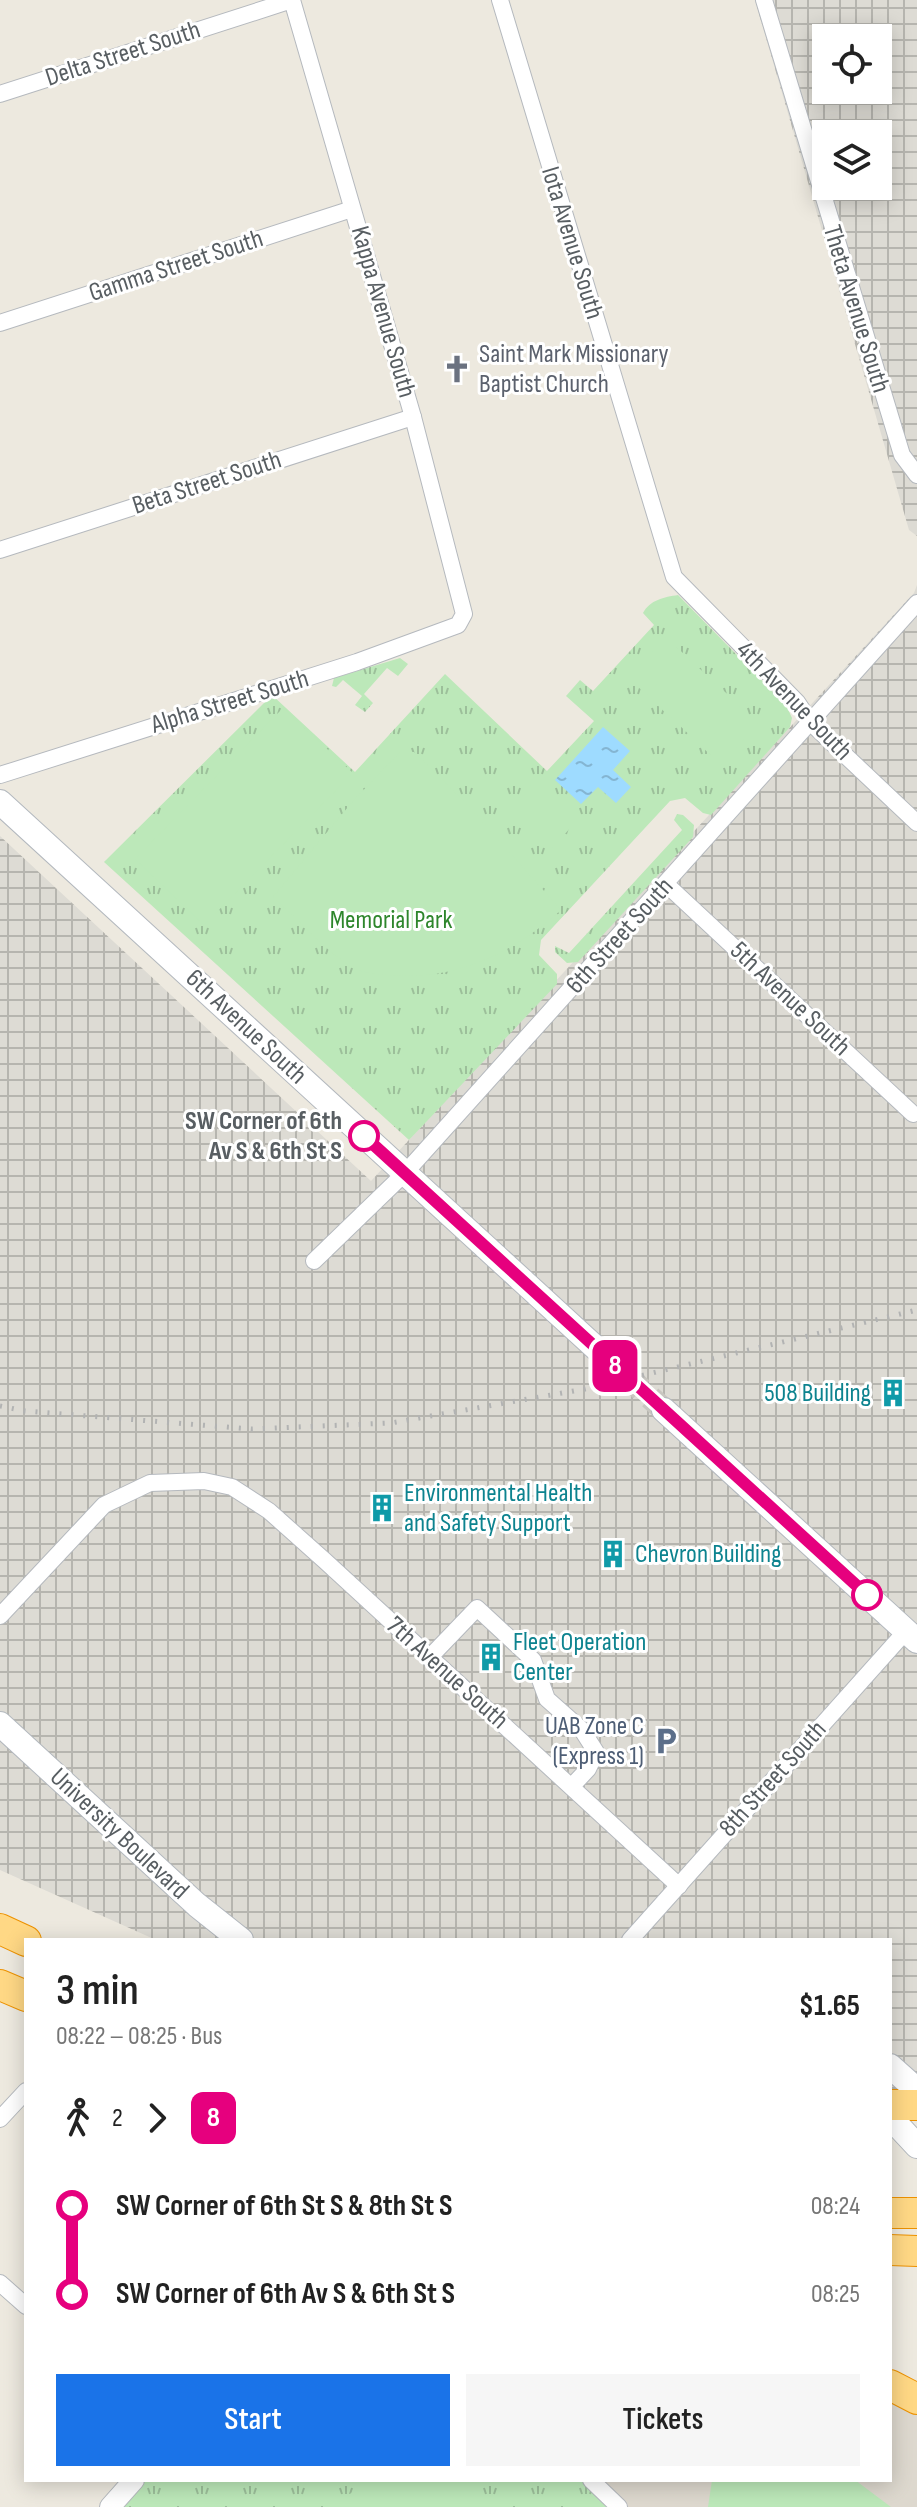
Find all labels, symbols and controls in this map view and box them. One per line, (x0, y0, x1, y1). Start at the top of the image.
street label: Delta Street South (42, 14, 204, 94)
map controls (812, 24, 892, 200)
button: locate (812, 24, 892, 104)
button: layers (812, 120, 892, 200)
street label: Iota Avenue South (534, 163, 610, 323)
street label: Theta Avenue South (816, 222, 896, 396)
street label: Gamma Street South (85, 223, 267, 309)
street label: Kappa Avenue South (344, 223, 422, 401)
place label: Saint Mark Missionary Baptist Church (479, 339, 668, 400)
church icon: Saint Mark Missionary Baptist Church (442, 354, 472, 384)
street label: Beta Street South (129, 444, 285, 522)
street label: 4th Avenue South (729, 635, 859, 767)
street label: Alpha Street South (146, 663, 313, 741)
street label: 6th Street South (560, 872, 680, 1000)
park label: Memorial Park (330, 905, 452, 936)
street label: 5th Avenue South (723, 935, 857, 1063)
street label: 6th Avenue South (179, 963, 313, 1091)
place label: SW Corner of 6th Av S & 6th St S (185, 1106, 342, 1167)
marker: SW Corner of 6th Av S & 6th St S (349, 1121, 379, 1151)
line badge: 8 (589, 1340, 641, 1392)
text: 8 (608, 1349, 622, 1382)
place label: 508 Building (764, 1378, 871, 1409)
building icon: 508 Building (878, 1378, 908, 1408)
place label: Environmental Health and Safety Support (404, 1478, 592, 1539)
building icon: Environmental Health and Safety Support (367, 1493, 397, 1523)
building icon: Chevron Building (598, 1539, 628, 1569)
place label: Chevron Building (635, 1539, 781, 1570)
unlabelled marker (852, 1580, 882, 1610)
street label: 7th Avenue South (380, 1610, 514, 1736)
place label: Fleet Operation Center (513, 1627, 646, 1688)
building icon: Fleet Operation Center (476, 1642, 506, 1672)
place label: UAB Zone C (Express 1) (545, 1711, 644, 1772)
street label: 8th Street South (713, 1715, 833, 1843)
parking icon: UAB Zone C (Express 1) (651, 1726, 681, 1756)
street label: University Boulevard (43, 1762, 195, 1906)
text: 3 min (56, 1964, 139, 2017)
text: $1.65 (799, 1988, 860, 2024)
text: 08:22 – 08:25 · Bus (56, 2021, 222, 2052)
icon: walk (56, 2096, 100, 2140)
icon: forward (135, 2096, 179, 2140)
text: 8 (207, 2101, 220, 2134)
text: 2 (112, 2103, 123, 2134)
text: SW Corner of 6th St S & 8th St S (116, 2188, 452, 2224)
text: 08:24 (811, 2191, 860, 2222)
text: SW Corner of 6th Av S & 6th St S (116, 2276, 455, 2312)
text: 08:25 (811, 2279, 860, 2310)
button: Start (56, 2374, 450, 2466)
button: Tickets (466, 2374, 860, 2466)

